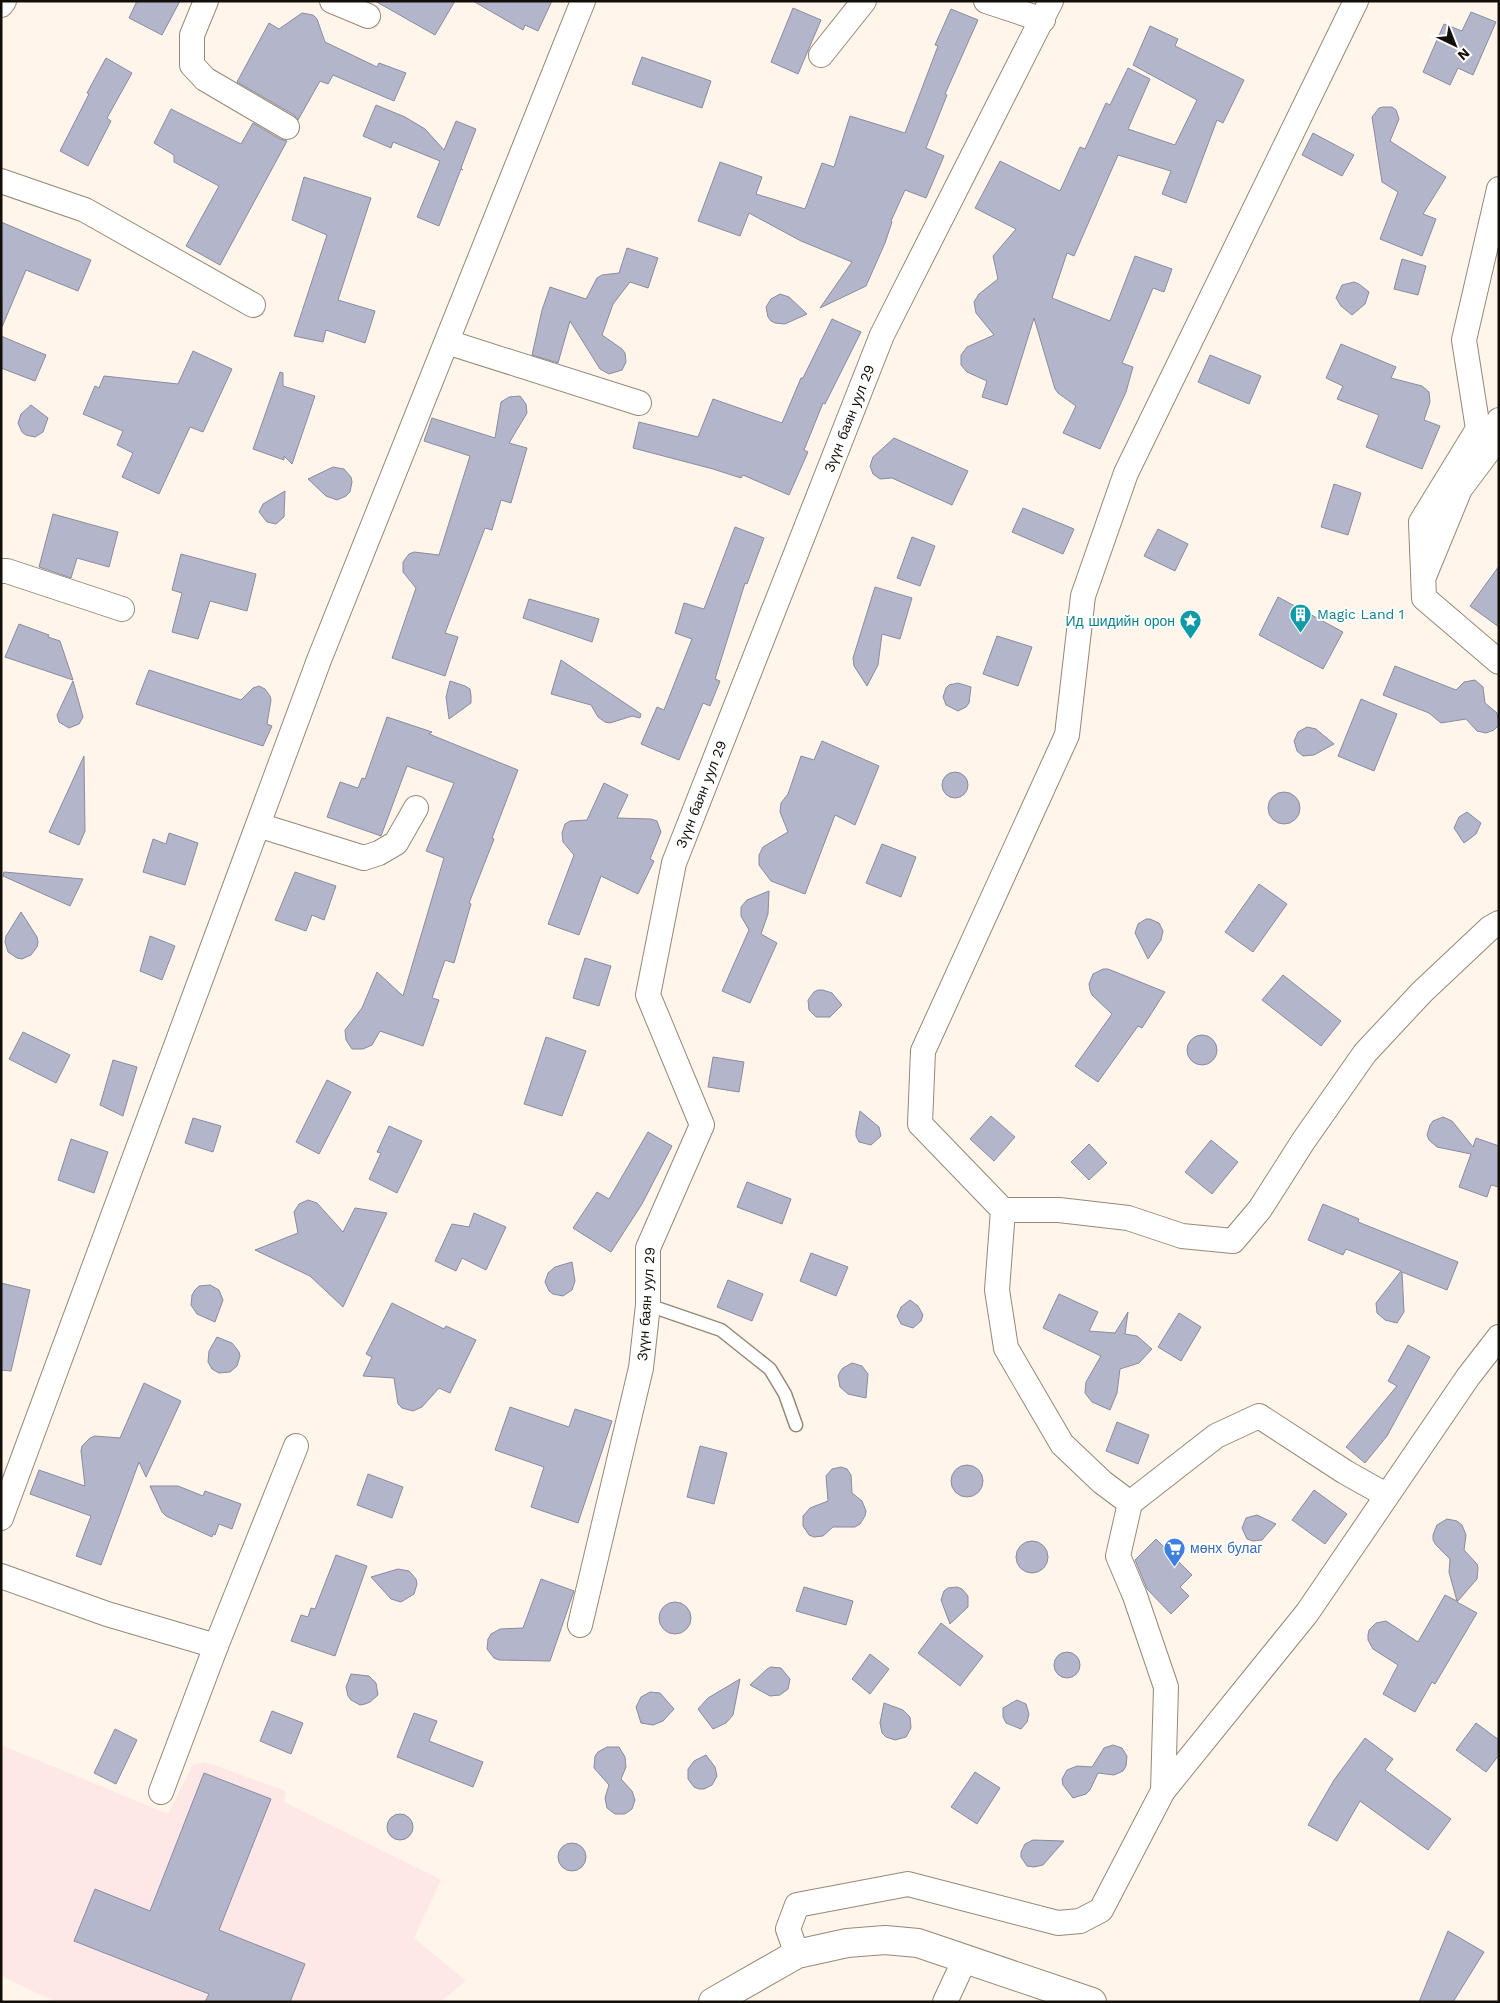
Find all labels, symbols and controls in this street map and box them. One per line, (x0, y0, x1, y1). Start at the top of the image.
north arrow (1430, 20, 1480, 70)
text: N (1455, 45, 1473, 64)
street label: Зүүн баян уул 29 (821, 362, 877, 474)
building icon: Magic Land 1 (1289, 602, 1313, 633)
place label: Magic Land 1 (1317, 606, 1404, 622)
place icon: Ид шидийн орон (1179, 609, 1203, 640)
place label: Ид шидийн орон (1066, 613, 1175, 629)
street label: Зүүн баян уул 29 (673, 738, 729, 850)
street label: Зүүн баян уул 29 (634, 1247, 658, 1361)
supermarket icon: мөнх булаг (1162, 1536, 1186, 1567)
place label: мөнх булаг (1190, 1540, 1262, 1556)

